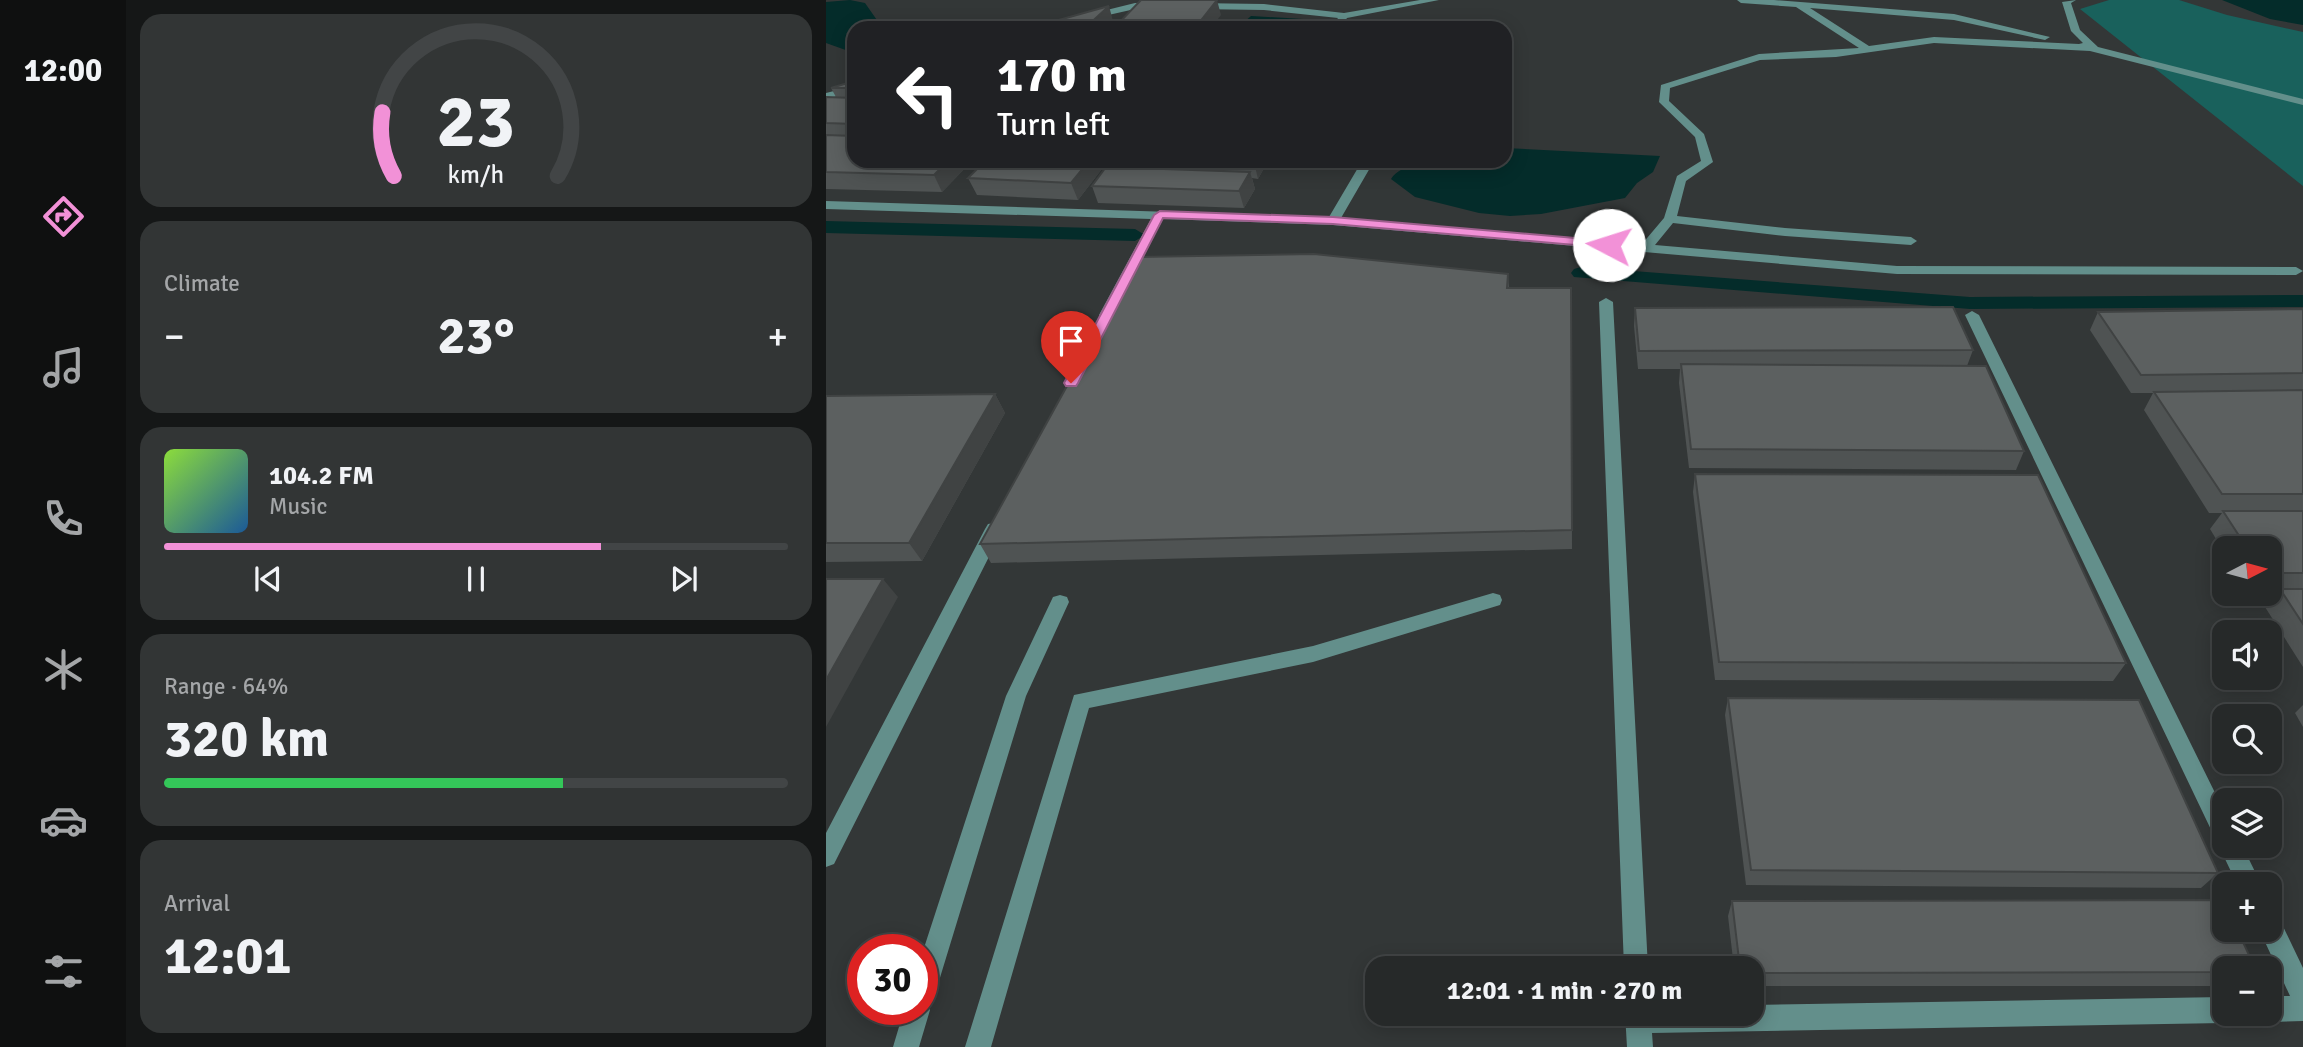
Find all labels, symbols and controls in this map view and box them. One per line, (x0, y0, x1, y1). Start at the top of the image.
text: 170 m (997, 45, 1127, 105)
icon: left (882, 49, 973, 140)
text: 12:00 (24, 51, 102, 90)
text: 23 (437, 79, 515, 168)
text: Turn left (997, 105, 1110, 144)
text: km/h (448, 159, 504, 190)
icon: directions (39, 192, 88, 241)
position arrow (1572, 208, 1646, 282)
text: Climate (164, 269, 240, 298)
text: 23° (438, 304, 514, 368)
pin (1041, 311, 1101, 383)
text: − (164, 313, 185, 360)
text: + (767, 313, 788, 360)
icon: arrive (1052, 322, 1090, 360)
icon: music (39, 343, 88, 392)
text: 104.2 FM (269, 460, 374, 492)
text: Music (269, 492, 327, 521)
icon: phone (39, 494, 88, 543)
north arrow (2212, 536, 2282, 606)
map controls (2212, 536, 2282, 1026)
icon: previous (249, 560, 287, 598)
icon: pause (457, 560, 495, 598)
icon: next (665, 560, 703, 598)
button: sound (2212, 620, 2282, 690)
icon: climate (39, 645, 88, 694)
text: Range · 64% (164, 672, 288, 701)
button: search (2212, 704, 2282, 774)
text: 320 km (164, 707, 329, 771)
button: layers (2212, 788, 2282, 858)
icon: car (39, 796, 88, 845)
button: + (2212, 872, 2282, 942)
text: Arrival (164, 889, 230, 918)
text: 12:01 (164, 924, 292, 988)
speed limit sign: 30 (847, 934, 938, 1025)
icon: filters (39, 947, 88, 996)
button: − (2212, 956, 2282, 1026)
text: 12:01 · 1 min · 270 m (1447, 975, 1682, 1007)

